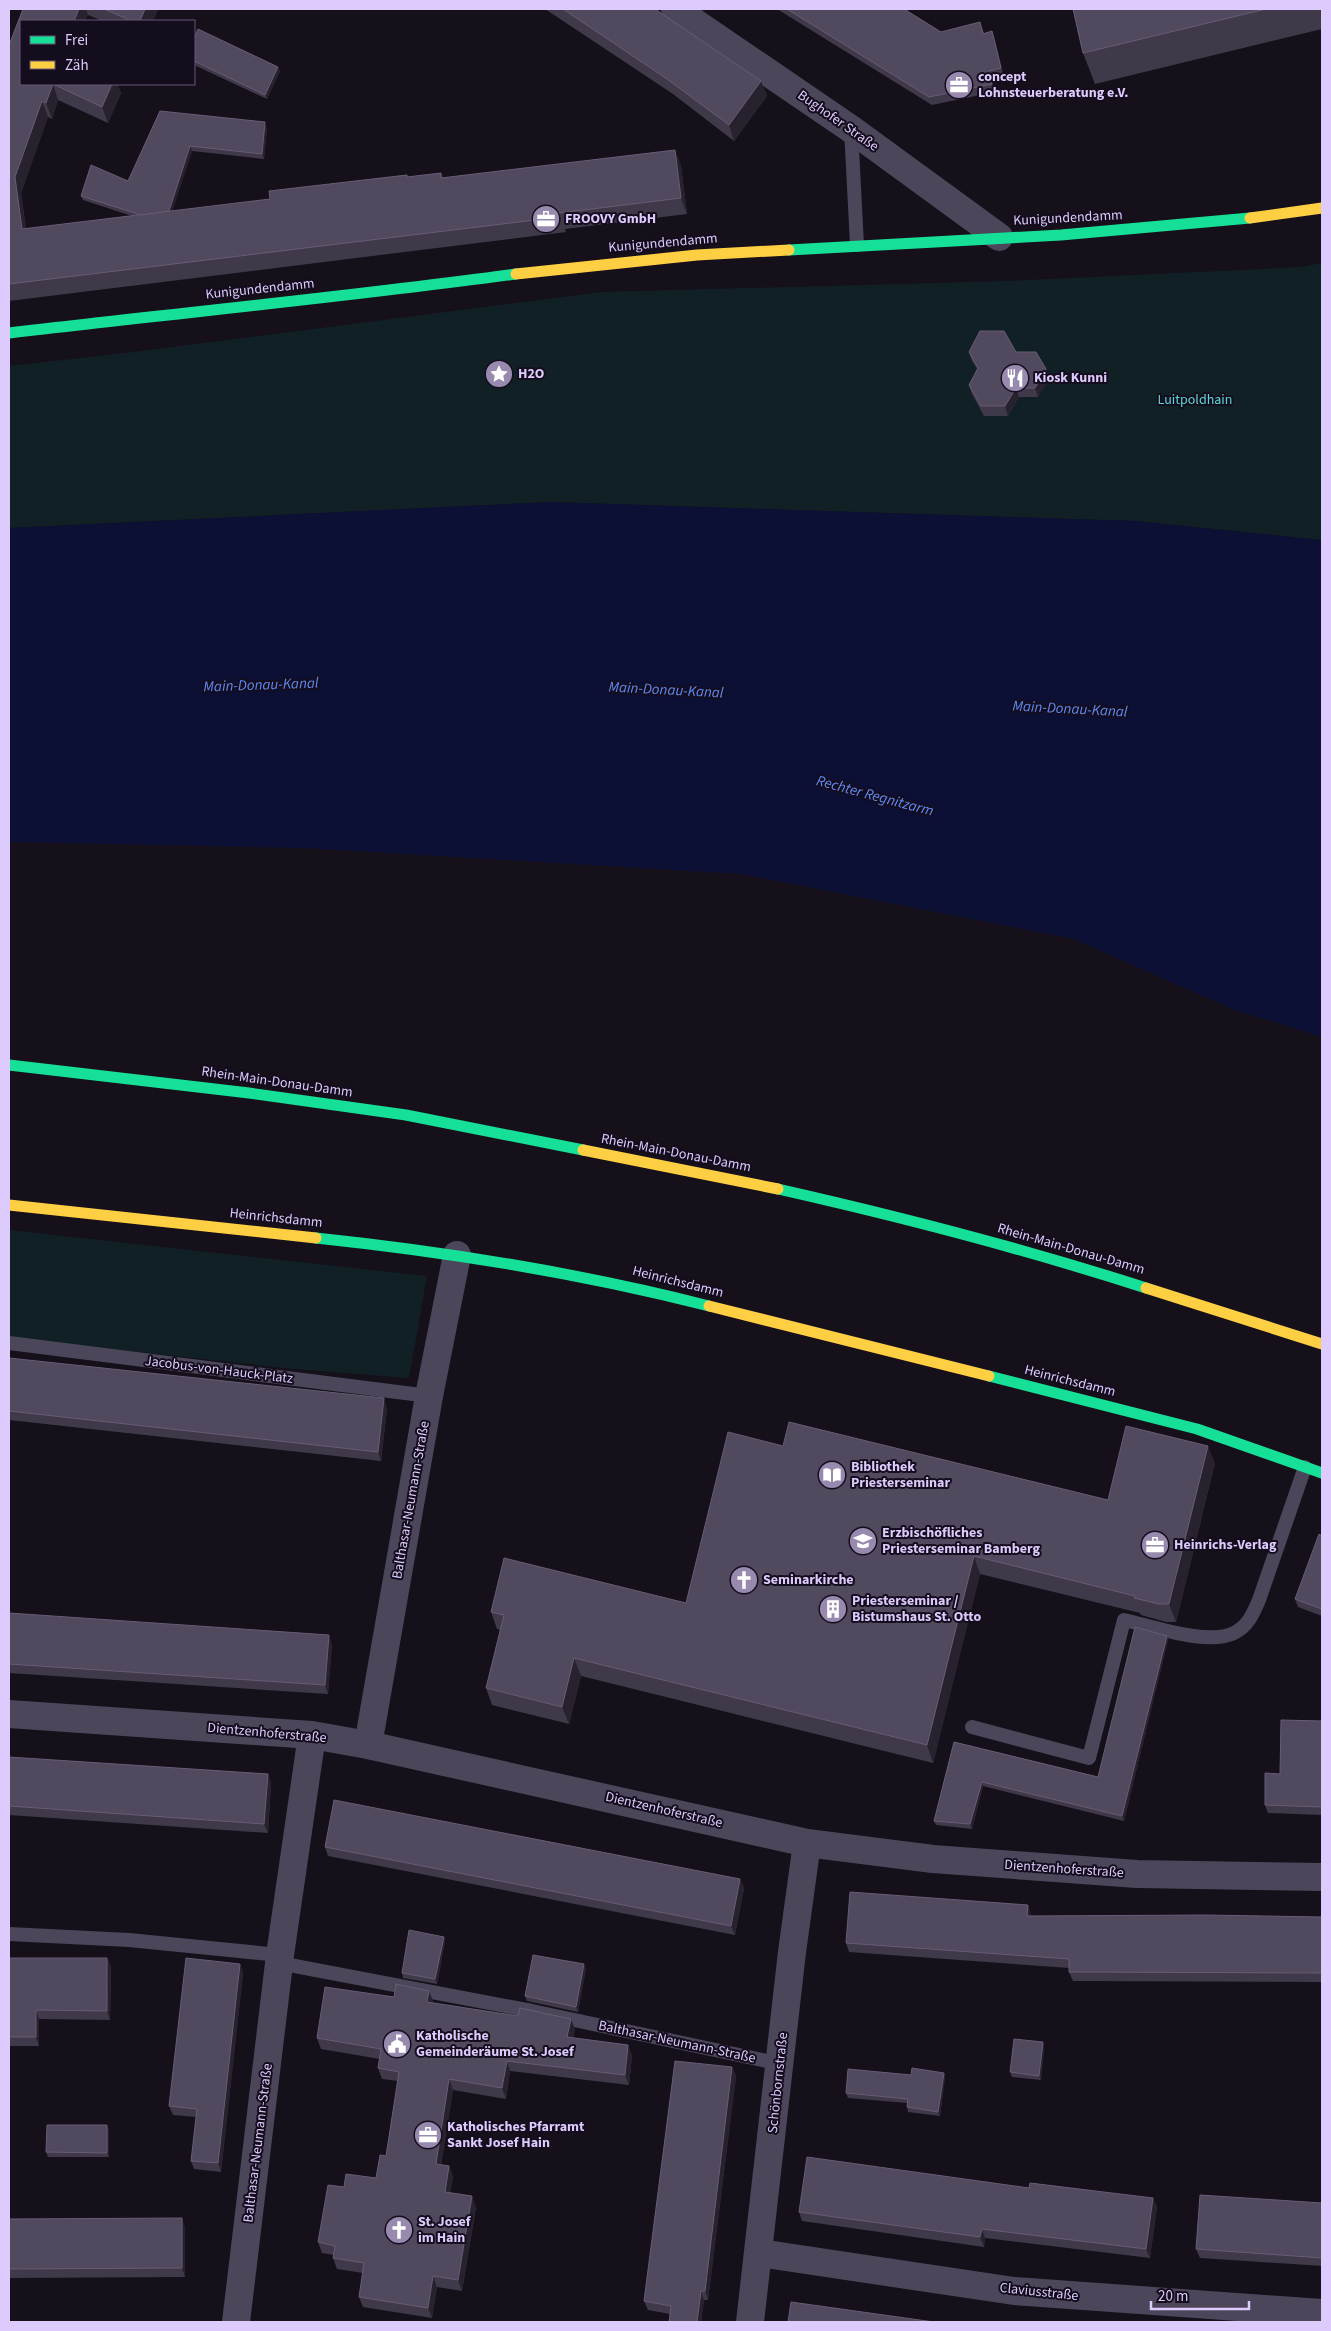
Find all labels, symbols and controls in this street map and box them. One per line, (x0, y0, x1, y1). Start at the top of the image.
legend (20, 20, 195, 85)
text: Frei (65, 30, 88, 51)
text: Zäh (65, 55, 89, 76)
place label: concept Lohnsteuerberatung e.V. (978, 67, 1128, 103)
office icon: concept Lohnsteuerberatung e.V. (944, 70, 974, 100)
street label: Bughofer Straße (793, 86, 883, 156)
office icon: FROOVY GmbH (531, 204, 561, 234)
street label: Kunigundendamm (1013, 205, 1123, 231)
place label: FROOVY GmbH (565, 209, 656, 229)
street label: Kunigundendamm (608, 228, 718, 258)
street label: Kunigundendamm (205, 273, 315, 305)
place icon: H2O (484, 359, 514, 389)
restaurant icon: Kiosk Kunni (1000, 363, 1030, 393)
place label: H2O (518, 364, 544, 384)
place label: Kiosk Kunni (1034, 368, 1107, 388)
park label: Luitpoldhain (1158, 390, 1232, 410)
water label: Main-Donau-Kanal (203, 672, 319, 698)
water label: Main-Donau-Kanal (608, 676, 724, 704)
water label: Main-Donau-Kanal (1012, 695, 1128, 723)
water label: Rechter Regnitzarm (814, 770, 936, 822)
street label: Rhein-Main-Donau-Damm (200, 1061, 354, 1103)
street label: Rhein-Main-Donau-Damm (599, 1129, 753, 1177)
street label: Heinrichsdamm (229, 1203, 323, 1233)
street label: Rhein-Main-Donau-Damm (995, 1218, 1147, 1280)
street label: Heinrichsdamm (630, 1261, 726, 1303)
street label: Jacobus-von-Hauck-Platz (144, 1351, 294, 1389)
street label: Heinrichsdamm (1022, 1360, 1118, 1402)
street label: Balthasar-Neumann-Straße (387, 1419, 435, 1581)
place label: Bibliothek Priesterseminar (851, 1457, 950, 1493)
library icon: Bibliothek Priesterseminar (817, 1460, 847, 1490)
place label: Erzbischöfliches Priesterseminar Bamberg (882, 1523, 1040, 1559)
school or university icon: Erzbischöfliches Priesterseminar Bamberg (848, 1526, 878, 1556)
office icon: Heinrichs-Verlag (1140, 1530, 1170, 1560)
place label: Heinrichs-Verlag (1174, 1535, 1277, 1555)
church icon: Seminarkirche (729, 1565, 759, 1595)
place label: Seminarkirche (763, 1570, 854, 1590)
place label: Priesterseminar / Bistumshaus St. Otto (852, 1591, 981, 1627)
building icon: Priesterseminar / Bistumshaus St. Otto (818, 1594, 848, 1624)
street label: Dientzenhoferstraße (207, 1718, 327, 1748)
street label: Dientzenhoferstraße (603, 1787, 725, 1833)
street label: Dientzenhoferstraße (1004, 1855, 1124, 1883)
street label: Balthasar-Neumann-Straße (597, 2016, 757, 2068)
place label: Katholische Gemeinderäume St. Josef (416, 2026, 575, 2062)
public building icon: Katholische Gemeinderäume St. Josef (382, 2029, 412, 2059)
street label: Schönbornstraße (763, 2031, 793, 2135)
street label: Balthasar-Neumann-Straße (238, 2062, 278, 2224)
place label: Katholisches Pfarramt Sankt Josef Hain (447, 2117, 585, 2153)
office icon: Katholisches Pfarramt Sankt Josef Hain (413, 2120, 443, 2150)
place label: St. Josef im Hain (418, 2212, 472, 2248)
church icon: St. Josef im Hain (384, 2215, 414, 2245)
street label: Claviusstraße (999, 2278, 1079, 2306)
scale bar (1151, 2278, 1248, 2310)
text: 20 m (1158, 2286, 1188, 2307)

